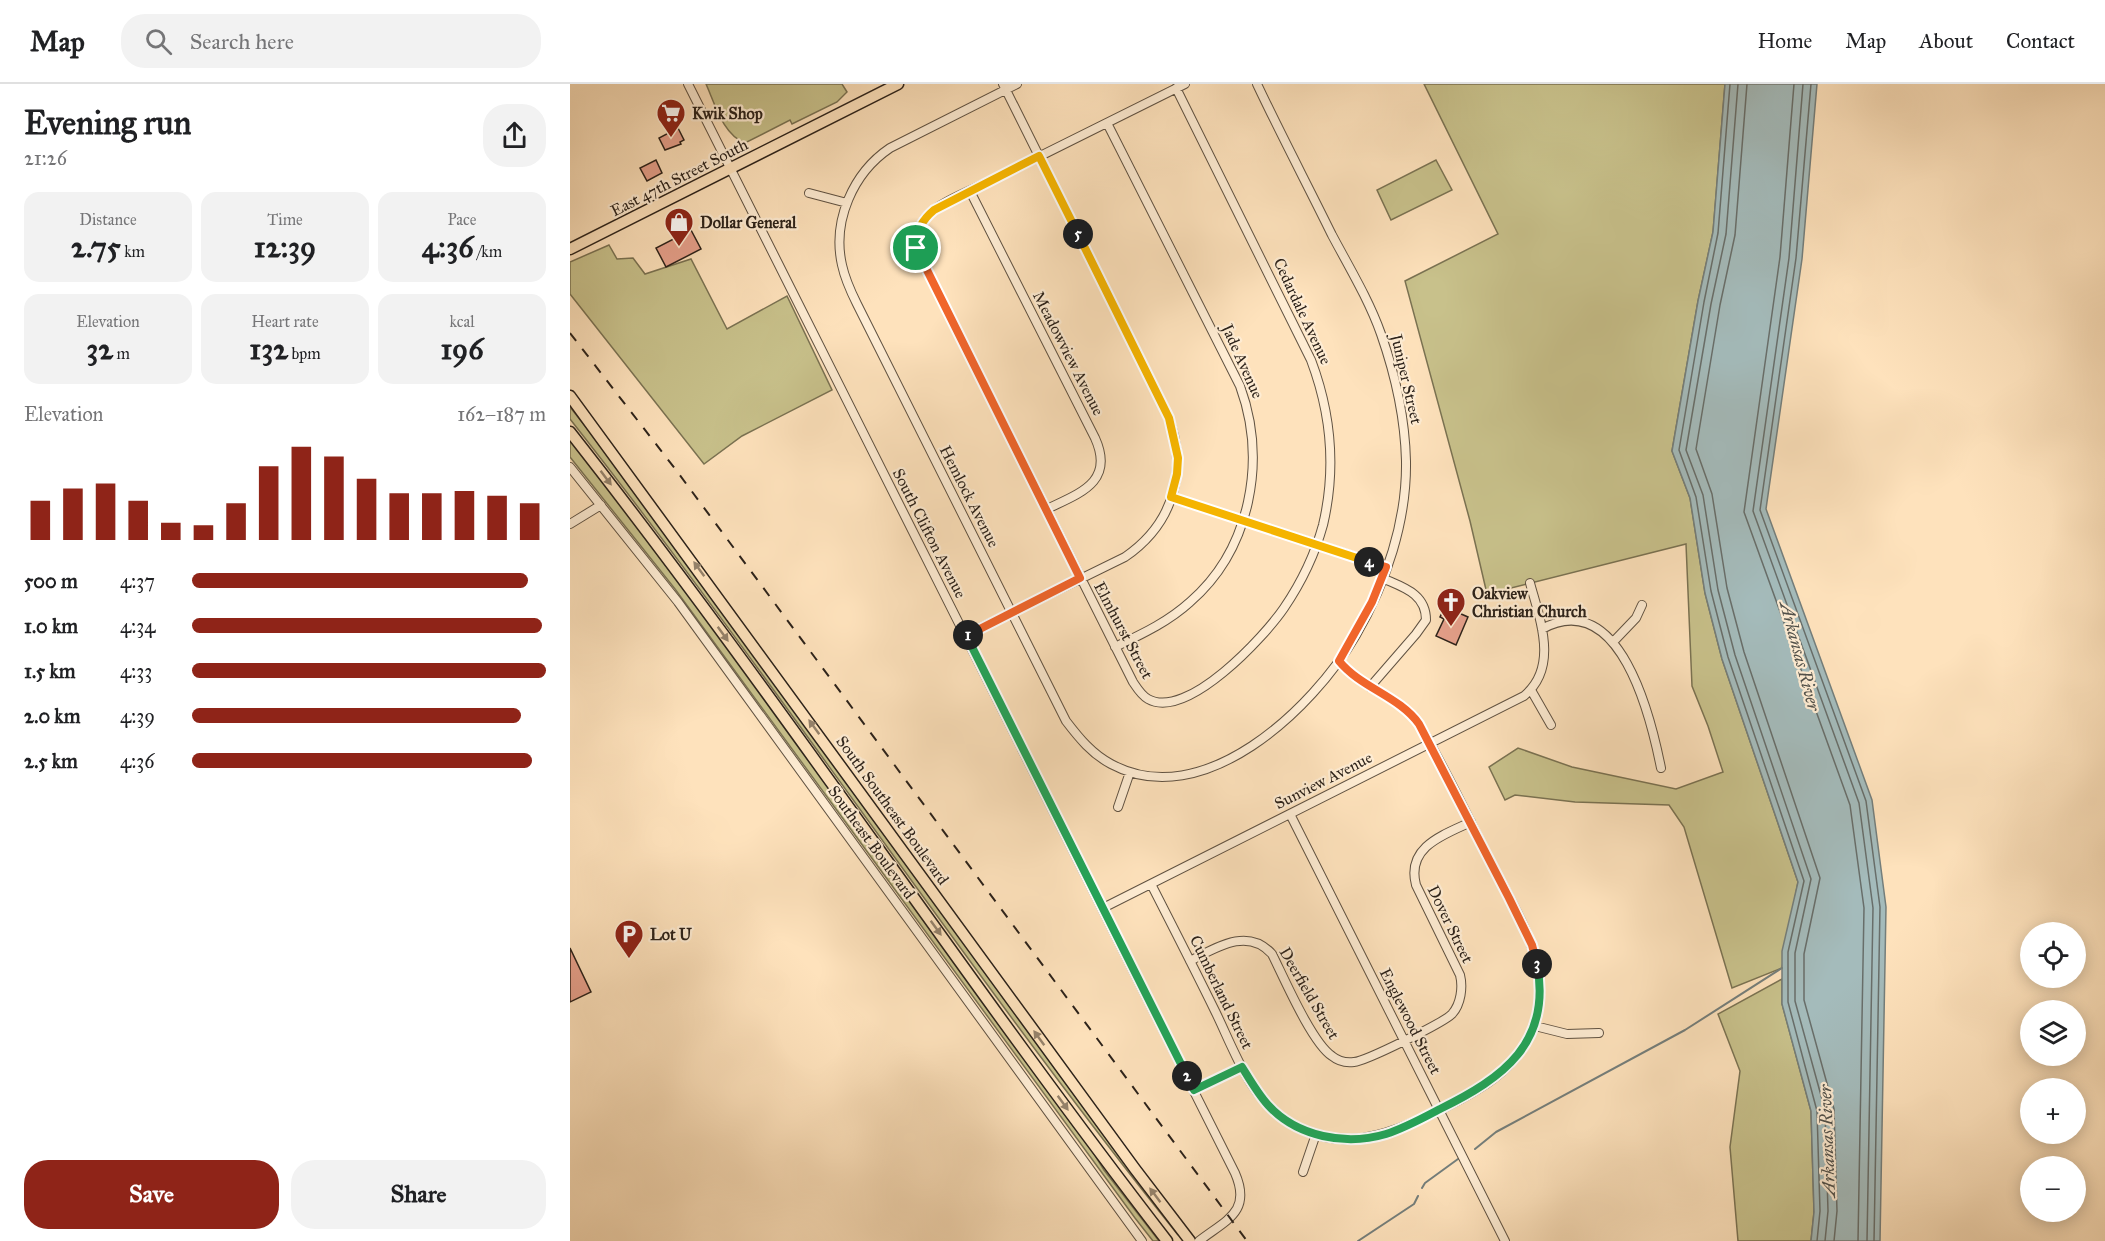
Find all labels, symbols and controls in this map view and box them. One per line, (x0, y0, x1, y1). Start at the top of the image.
search box (121, 14, 541, 68)
text: Map (30, 24, 85, 59)
icon: search (142, 25, 175, 58)
text: Search here (190, 28, 294, 55)
text: Home (1757, 28, 1812, 54)
text: Map (1845, 28, 1886, 54)
text: About (1919, 28, 1973, 54)
text: Contact (2006, 28, 2075, 54)
supermarket icon: Kwik Shop (655, 97, 687, 139)
text: Evening run (24, 103, 191, 143)
button: share (483, 104, 546, 167)
place label: Kwik Shop (692, 104, 763, 124)
street label: East 47th Street South (607, 135, 751, 220)
text: 21:26 (24, 146, 67, 170)
shop icon: Dollar General (663, 206, 695, 248)
text: Distance (79, 210, 137, 229)
text: Time (267, 210, 303, 229)
text: Pace (447, 210, 477, 229)
place label: Dollar General (700, 213, 797, 232)
pin: 5 (1063, 219, 1093, 249)
pin (890, 222, 941, 273)
text: 5 (1074, 224, 1082, 243)
text: 2.75 (71, 229, 121, 265)
text: 12:39 (254, 229, 316, 265)
text: 4:36 (422, 229, 474, 265)
icon: arrive (899, 231, 932, 264)
text: km (121, 242, 145, 261)
text: /km (474, 242, 502, 261)
street label: Cedardale Avenue (1270, 255, 1336, 368)
street label: Meadowview Avenue (1029, 288, 1108, 419)
text: Elevation (76, 312, 140, 331)
text: Heart rate (251, 312, 319, 331)
text: kcal (449, 312, 475, 331)
street label: Jade Avenue (1216, 319, 1267, 402)
street label: Juniper Street (1386, 330, 1426, 426)
text: 32 (86, 331, 113, 367)
text: 132 (249, 331, 288, 367)
text: 196 (440, 331, 484, 367)
text: m (113, 344, 130, 363)
text: bpm (288, 344, 321, 363)
text: Elevation (24, 402, 103, 426)
text: 162–187 m (457, 402, 546, 426)
street label: Hemlock Avenue (936, 442, 1004, 551)
street label: South Clifton Avenue (889, 465, 971, 602)
one-way arrow (600, 470, 612, 486)
pin: 4 (1354, 547, 1384, 577)
text: 4 (1365, 552, 1373, 571)
one-way arrow (693, 562, 705, 578)
text: 500 m (24, 569, 78, 593)
text: 4:37 (120, 569, 155, 593)
street label: Elmhurst Street (1090, 578, 1157, 682)
place label: Oakview Christian Church (1472, 584, 1587, 621)
church icon: Oakview Christian Church (1435, 586, 1467, 628)
water label: Arkansas River (1774, 597, 1826, 715)
text: 1.0 km (24, 614, 78, 638)
text: 4:34 (120, 614, 155, 638)
pin: 1 (953, 620, 983, 650)
text: 1 (965, 625, 971, 644)
one-way arrow (717, 626, 729, 642)
text: 1.5 km (24, 659, 75, 683)
text: 4:33 (120, 659, 152, 683)
text: 2.0 km (24, 704, 80, 728)
text: 4:39 (120, 704, 155, 728)
one-way arrow (808, 719, 820, 735)
street label: South Southeast Boulevard (833, 732, 953, 888)
street label: Sunview Avenue (1271, 748, 1375, 813)
text: 2.5 km (24, 749, 78, 773)
text: 4:36 (120, 749, 154, 773)
street label: Southeast Boulevard (824, 782, 920, 902)
street label: Dover Street (1424, 882, 1478, 966)
parking icon: Lot U (613, 918, 645, 960)
one-way arrow (930, 919, 942, 935)
map controls (2020, 922, 2086, 1222)
button: locate (2020, 922, 2086, 988)
place label: Lot U (650, 925, 692, 944)
street label: Cumberland Street (1186, 932, 1257, 1052)
street label: Deerfield Street (1275, 944, 1344, 1043)
pin: 3 (1522, 949, 1552, 979)
text: 3 (1534, 954, 1540, 973)
street label: Englewood Street (1375, 965, 1446, 1078)
button: layers (2020, 1000, 2086, 1066)
one-way arrow (1033, 1030, 1045, 1046)
pin: 2 (1172, 1061, 1202, 1091)
text: 2 (1183, 1066, 1191, 1085)
button: + (2020, 1078, 2086, 1144)
water label: Arkansas River (1814, 1083, 1840, 1200)
one-way arrow (1057, 1094, 1069, 1110)
button: − (2020, 1156, 2086, 1222)
button: Save (24, 1160, 279, 1229)
button: Share (291, 1160, 546, 1229)
one-way arrow (1149, 1187, 1161, 1202)

